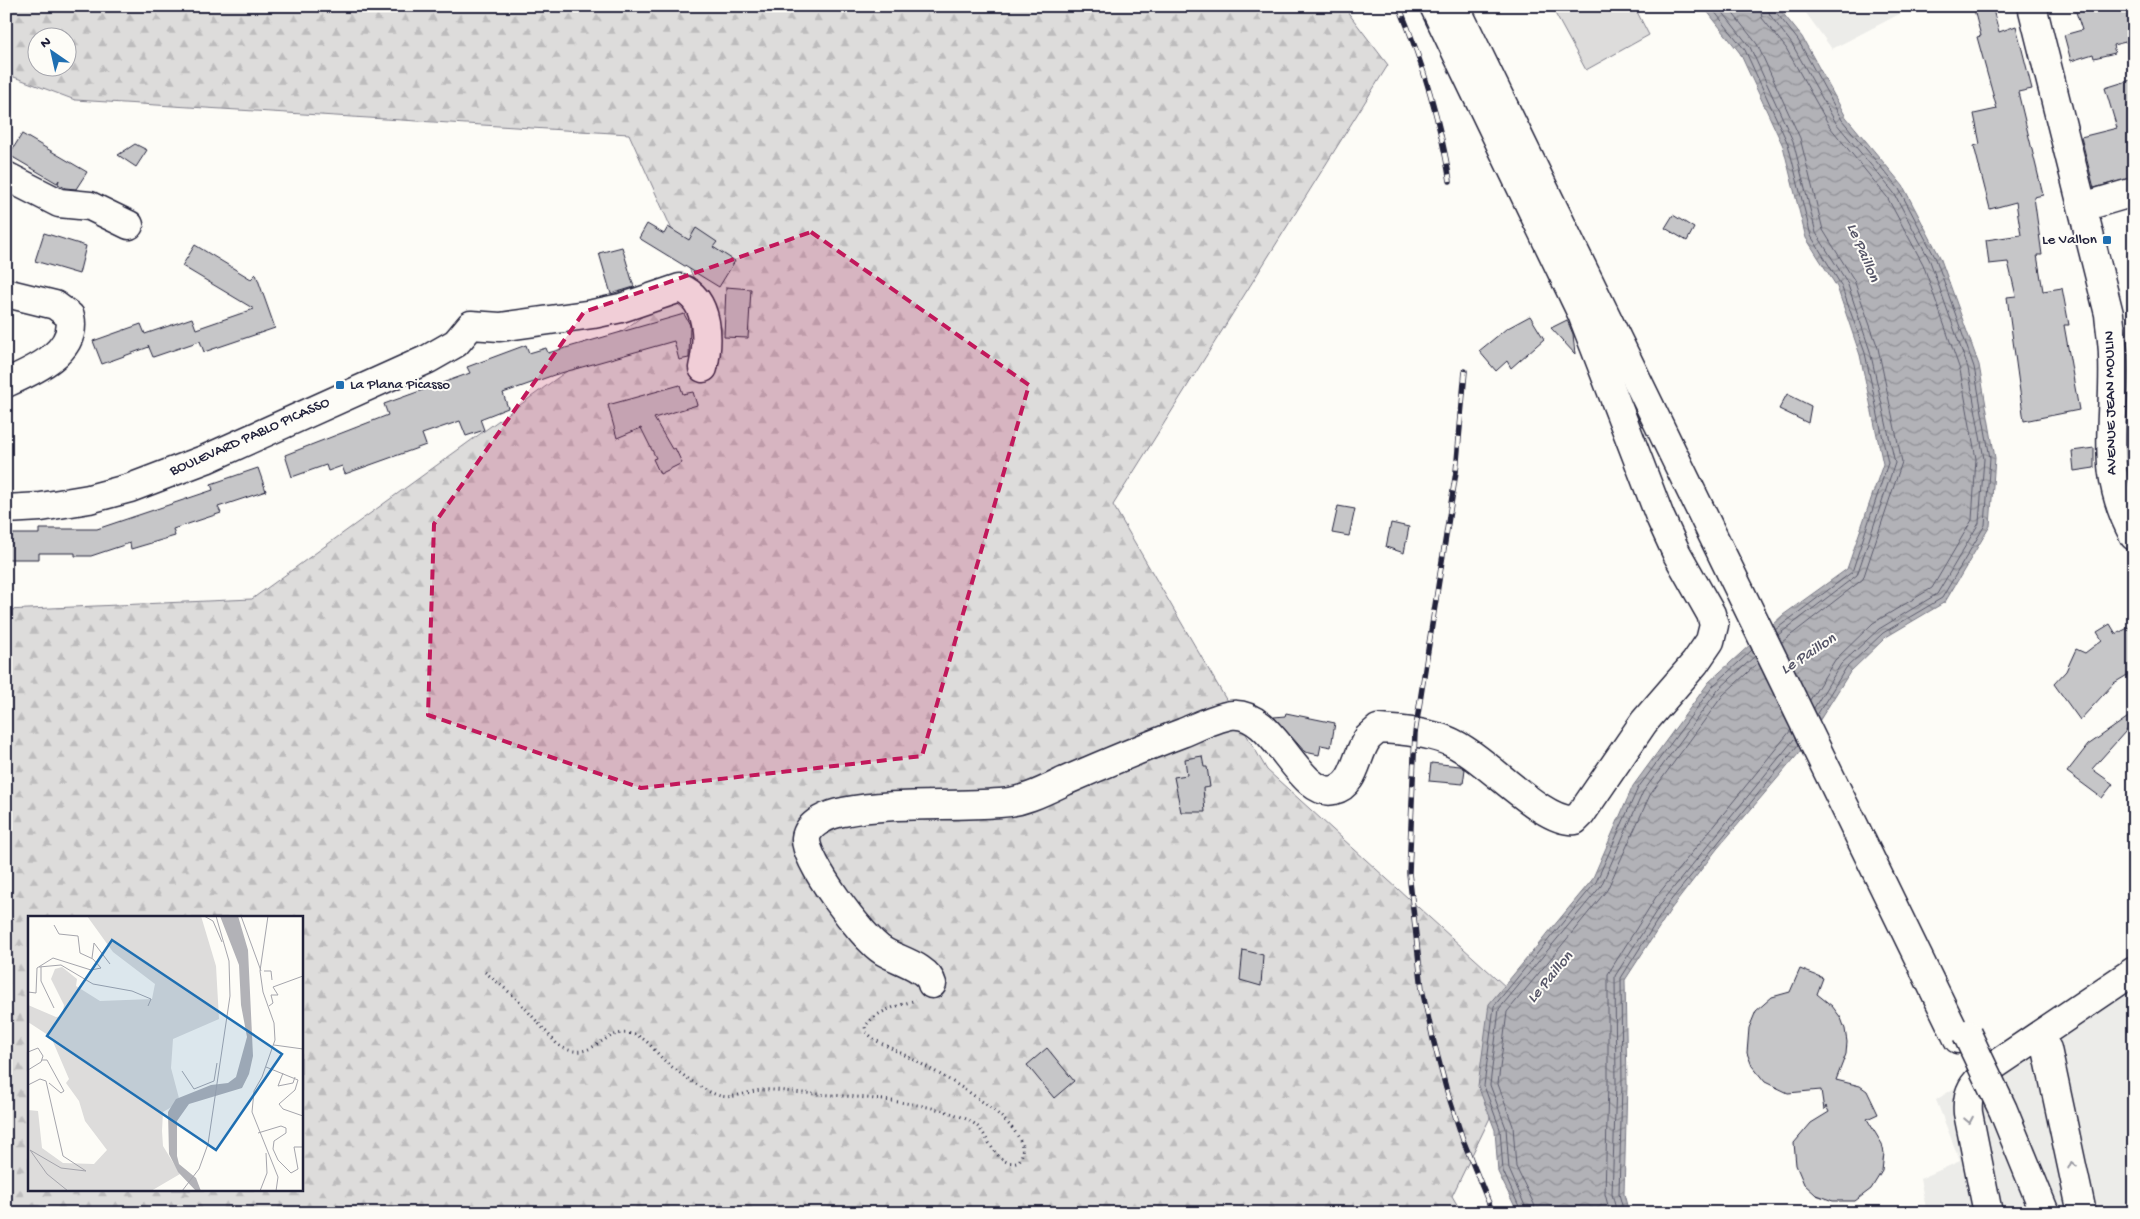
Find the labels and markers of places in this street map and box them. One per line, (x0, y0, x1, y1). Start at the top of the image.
place label: Le Vallon (2042, 231, 2097, 249)
marker: Le Vallon (2101, 234, 2113, 246)
place label: La Plana Picasso (350, 376, 450, 394)
marker: La Plana Picasso (334, 379, 346, 391)

